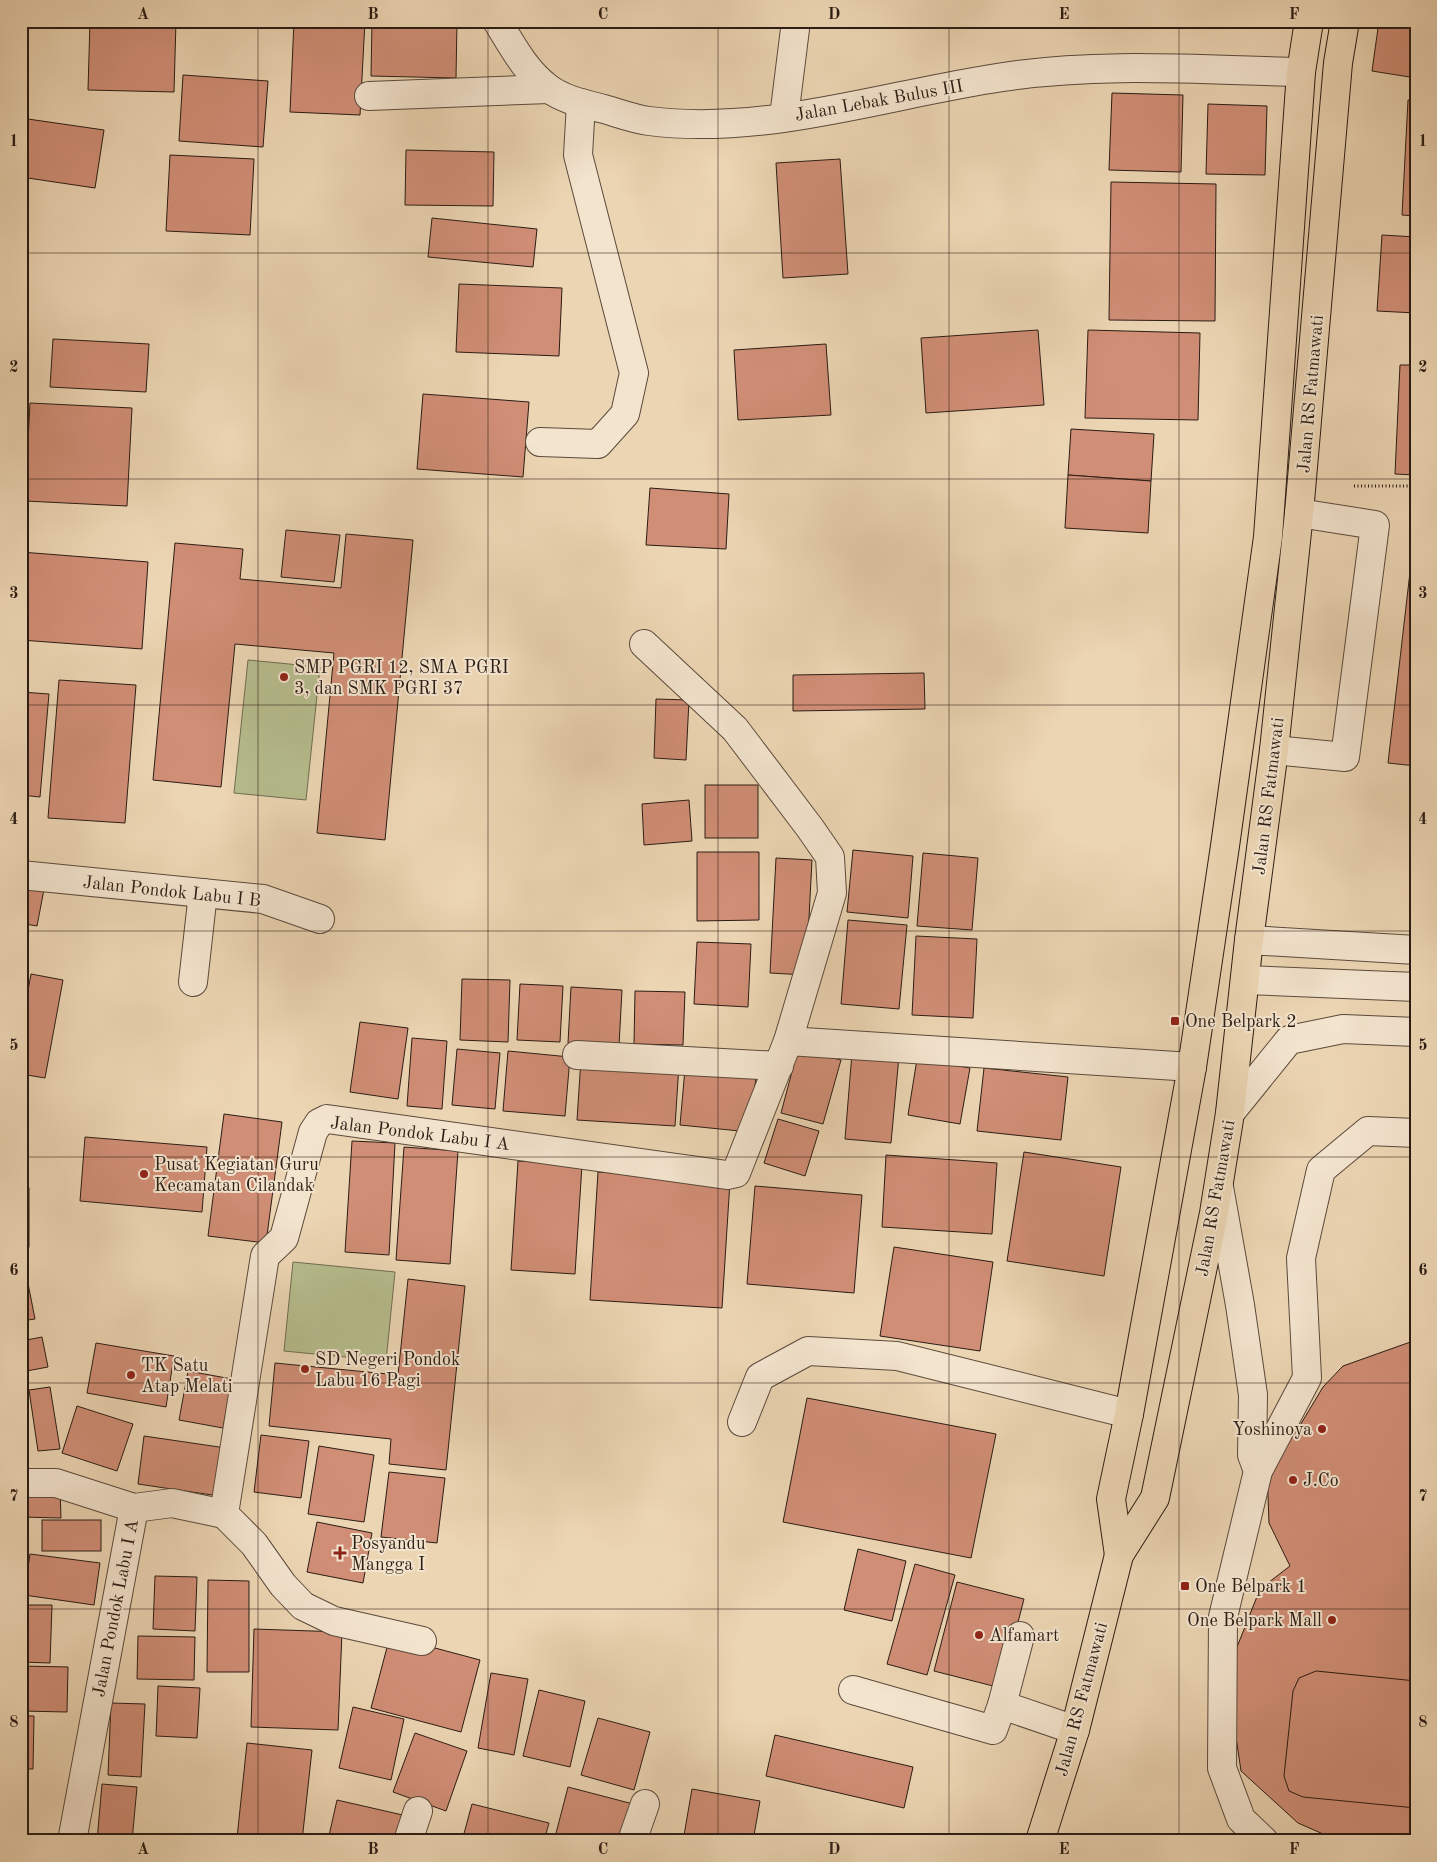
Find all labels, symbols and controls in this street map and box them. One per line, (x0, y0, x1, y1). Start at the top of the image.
text: A (137, 7, 149, 23)
text: B (367, 7, 379, 23)
text: C (598, 7, 608, 23)
text: D (828, 7, 840, 23)
text: E (1058, 7, 1070, 23)
text: F (1289, 7, 1300, 23)
street label: Jalan Lebak Bulus III (794, 77, 965, 125)
text: 1 (9, 134, 19, 150)
text: 1 (1418, 134, 1428, 150)
street label: Jalan RS Fatmawati (1295, 314, 1327, 474)
text: 2 (9, 360, 19, 376)
text: 2 (1418, 360, 1428, 376)
text: 3 (9, 586, 19, 602)
text: 3 (1418, 586, 1428, 602)
place label: SMP PGRI 12, SMA PGRI 3, dan SMK PGRI 37 (294, 659, 509, 698)
marker: SMP PGRI 12, SMA PGRI 3, dan SMK PGRI 37 (278, 671, 290, 683)
street label: Jalan RS Fatmawati (1250, 716, 1288, 876)
text: 4 (9, 812, 19, 828)
text: 4 (1418, 812, 1428, 828)
street label: Jalan Pondok Labu I B (82, 874, 262, 910)
place label: One Belpark 2 (1185, 1013, 1297, 1031)
marker: One Belpark 2 (1169, 1015, 1181, 1027)
text: 5 (9, 1038, 19, 1054)
text: 5 (1418, 1038, 1428, 1054)
street label: Jalan Pondok Labu I A (329, 1114, 511, 1154)
street label: Jalan RS Fatmawati (1193, 1118, 1239, 1278)
place label: Pusat Kegiatan Guru Kecamatan Cilandak (154, 1156, 319, 1195)
marker: Pusat Kegiatan Guru Kecamatan Cilandak (138, 1168, 150, 1180)
text: 6 (9, 1263, 19, 1279)
text: 6 (1418, 1263, 1428, 1279)
place label: SD Negeri Pondok Labu 16 Pagi (315, 1351, 460, 1390)
place label: TK Satu Atap Melati (141, 1357, 233, 1396)
marker: SD Negeri Pondok Labu 16 Pagi (299, 1363, 311, 1375)
marker: TK Satu Atap Melati (125, 1369, 137, 1381)
place label: Yoshinoya (1232, 1421, 1312, 1439)
marker: Yoshinoya (1316, 1423, 1328, 1435)
place label: J.Co (1303, 1472, 1339, 1490)
marker: J.Co (1287, 1474, 1299, 1486)
text: 7 (9, 1489, 19, 1505)
text: 7 (1418, 1489, 1428, 1505)
street label: Jalan Pondok Labu I A (90, 1518, 142, 1699)
place label: Posyandu Mangga I (351, 1535, 426, 1574)
marker: Posyandu Mangga I (333, 1546, 347, 1560)
place label: One Belpark 1 (1195, 1578, 1307, 1596)
marker: One Belpark 1 (1179, 1580, 1191, 1592)
place label: One Belpark Mall (1187, 1612, 1322, 1630)
marker: One Belpark Mall (1326, 1614, 1338, 1626)
street label: Jalan RS Fatmawati (1053, 1620, 1111, 1778)
place label: Alfamart (989, 1627, 1059, 1645)
marker: Alfamart (973, 1629, 985, 1641)
text: 8 (9, 1715, 19, 1731)
text: 8 (1418, 1715, 1428, 1731)
text: A (137, 1842, 149, 1858)
text: B (367, 1842, 379, 1858)
text: C (598, 1842, 608, 1858)
text: D (828, 1842, 840, 1858)
text: E (1058, 1842, 1070, 1858)
text: F (1289, 1842, 1300, 1858)

